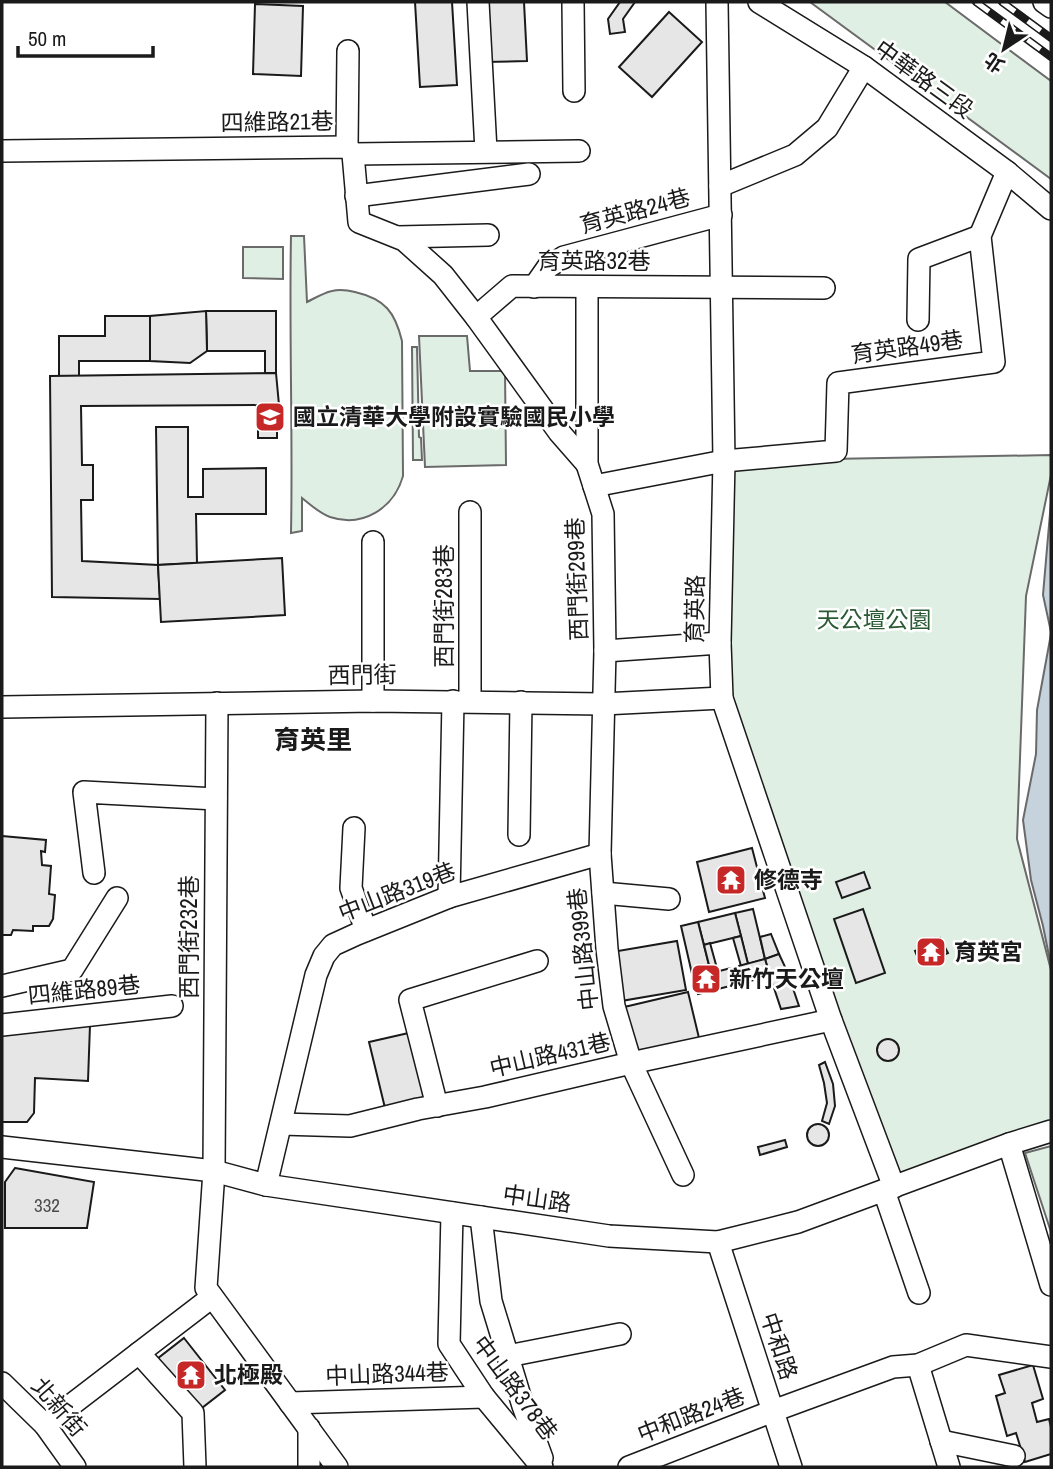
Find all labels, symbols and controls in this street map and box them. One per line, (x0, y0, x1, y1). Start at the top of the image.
scale bar (18, 14, 152, 58)
north arrow (969, 14, 1039, 84)
text: 50 m (28, 24, 66, 53)
street label: 中華路三段 (869, 32, 980, 125)
text: 北 (979, 47, 1009, 79)
street label: 四維路21巷 (220, 105, 334, 138)
street label: 育英路24巷 (576, 181, 693, 240)
street label: 育英路32巷 (538, 245, 650, 276)
street label: 育英路49巷 (849, 323, 965, 370)
school or university icon: 國立清華大學附設實驗國民小學 (253, 400, 287, 434)
place label: 國立清華大學附設實驗國民小學 (293, 401, 615, 432)
street label: 西門街299巷 (559, 517, 594, 641)
street label: 西門街283巷 (428, 544, 459, 668)
street label: 育英路 (678, 574, 711, 644)
park label: 天公壇公園 (817, 604, 932, 635)
street label: 西門街 (327, 658, 397, 691)
district label: 育英里 (274, 722, 352, 757)
street label: 中山路319巷 (334, 855, 460, 928)
temple icon: 修德寺 (714, 863, 748, 897)
place label: 修德寺 (754, 864, 823, 895)
street label: 西門街232巷 (173, 875, 204, 999)
street label: 中山路399巷 (561, 886, 604, 1012)
temple icon: 育英宮 (914, 935, 948, 969)
place label: 育英宮 (954, 936, 1023, 967)
temple icon: 新竹天公壇 (689, 962, 723, 996)
place label: 新竹天公壇 (729, 963, 844, 994)
street label: 四維路89巷 (26, 968, 142, 1011)
street label: 中山路431巷 (486, 1026, 614, 1084)
street label: 中山路 (501, 1178, 573, 1219)
house number: 332 (34, 1192, 60, 1218)
street label: 中和路 (754, 1308, 805, 1383)
street label: 中山路378巷 (466, 1329, 565, 1446)
street label: 中山路344巷 (325, 1356, 449, 1391)
temple icon: 北極殿 (174, 1358, 208, 1392)
place label: 北極殿 (214, 1359, 283, 1390)
street label: 北新街 (25, 1370, 94, 1443)
street label: 中和路24巷 (633, 1380, 749, 1449)

